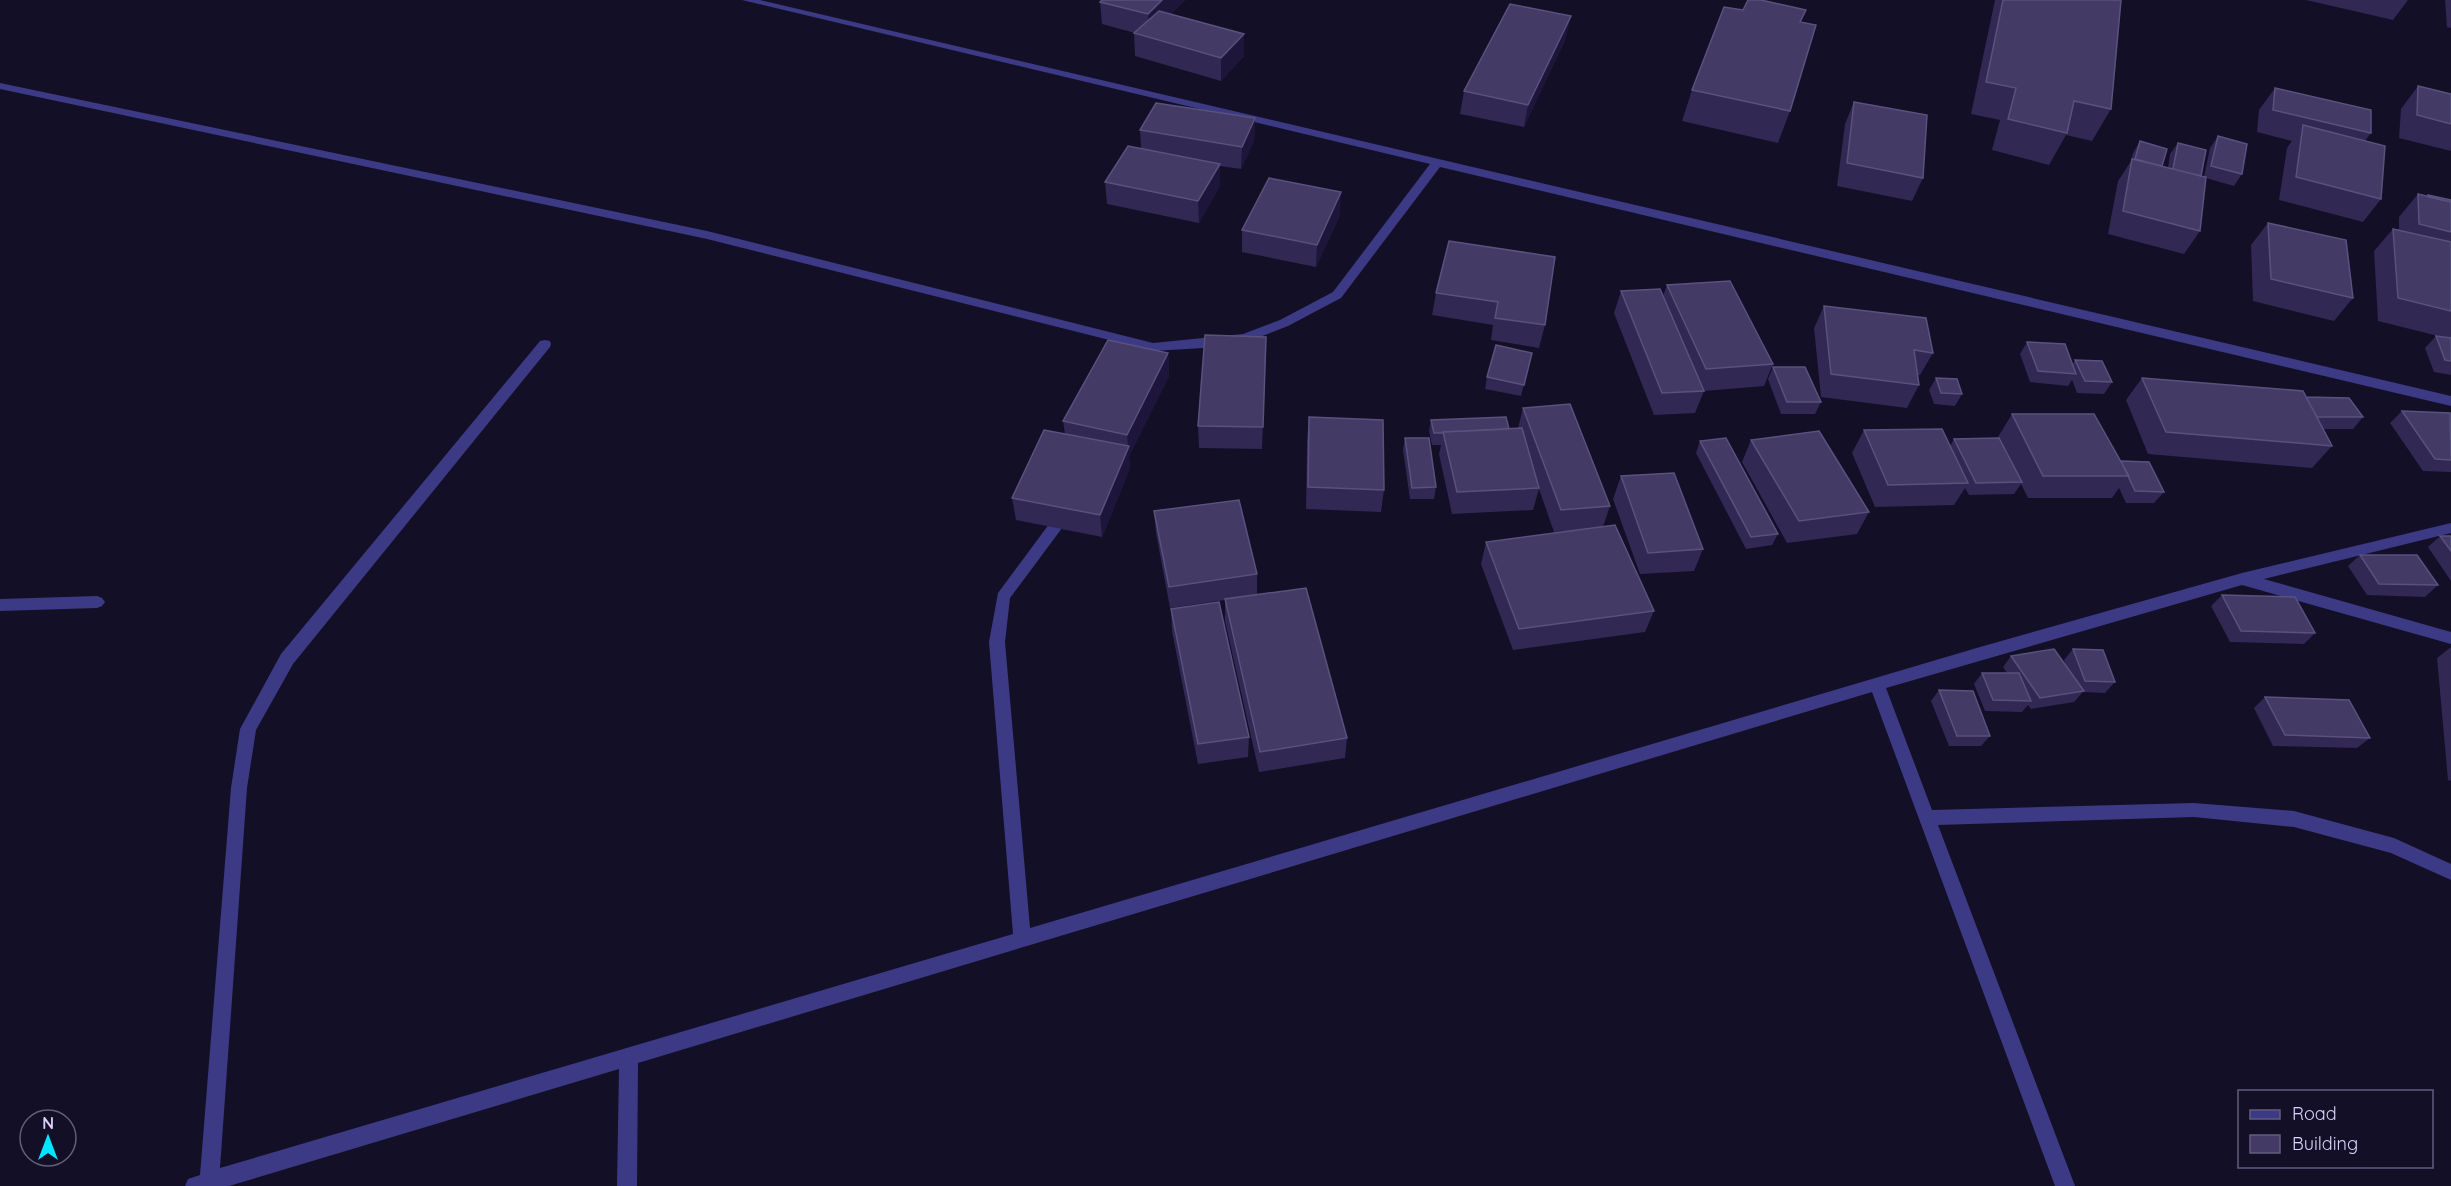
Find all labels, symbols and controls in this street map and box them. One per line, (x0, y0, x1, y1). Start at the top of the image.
legend (2238, 1090, 2433, 1168)
text: Road (2292, 1102, 2337, 1125)
north arrow (18, 1108, 78, 1168)
text: N (42, 1113, 54, 1133)
text: Building (2292, 1132, 2358, 1155)

